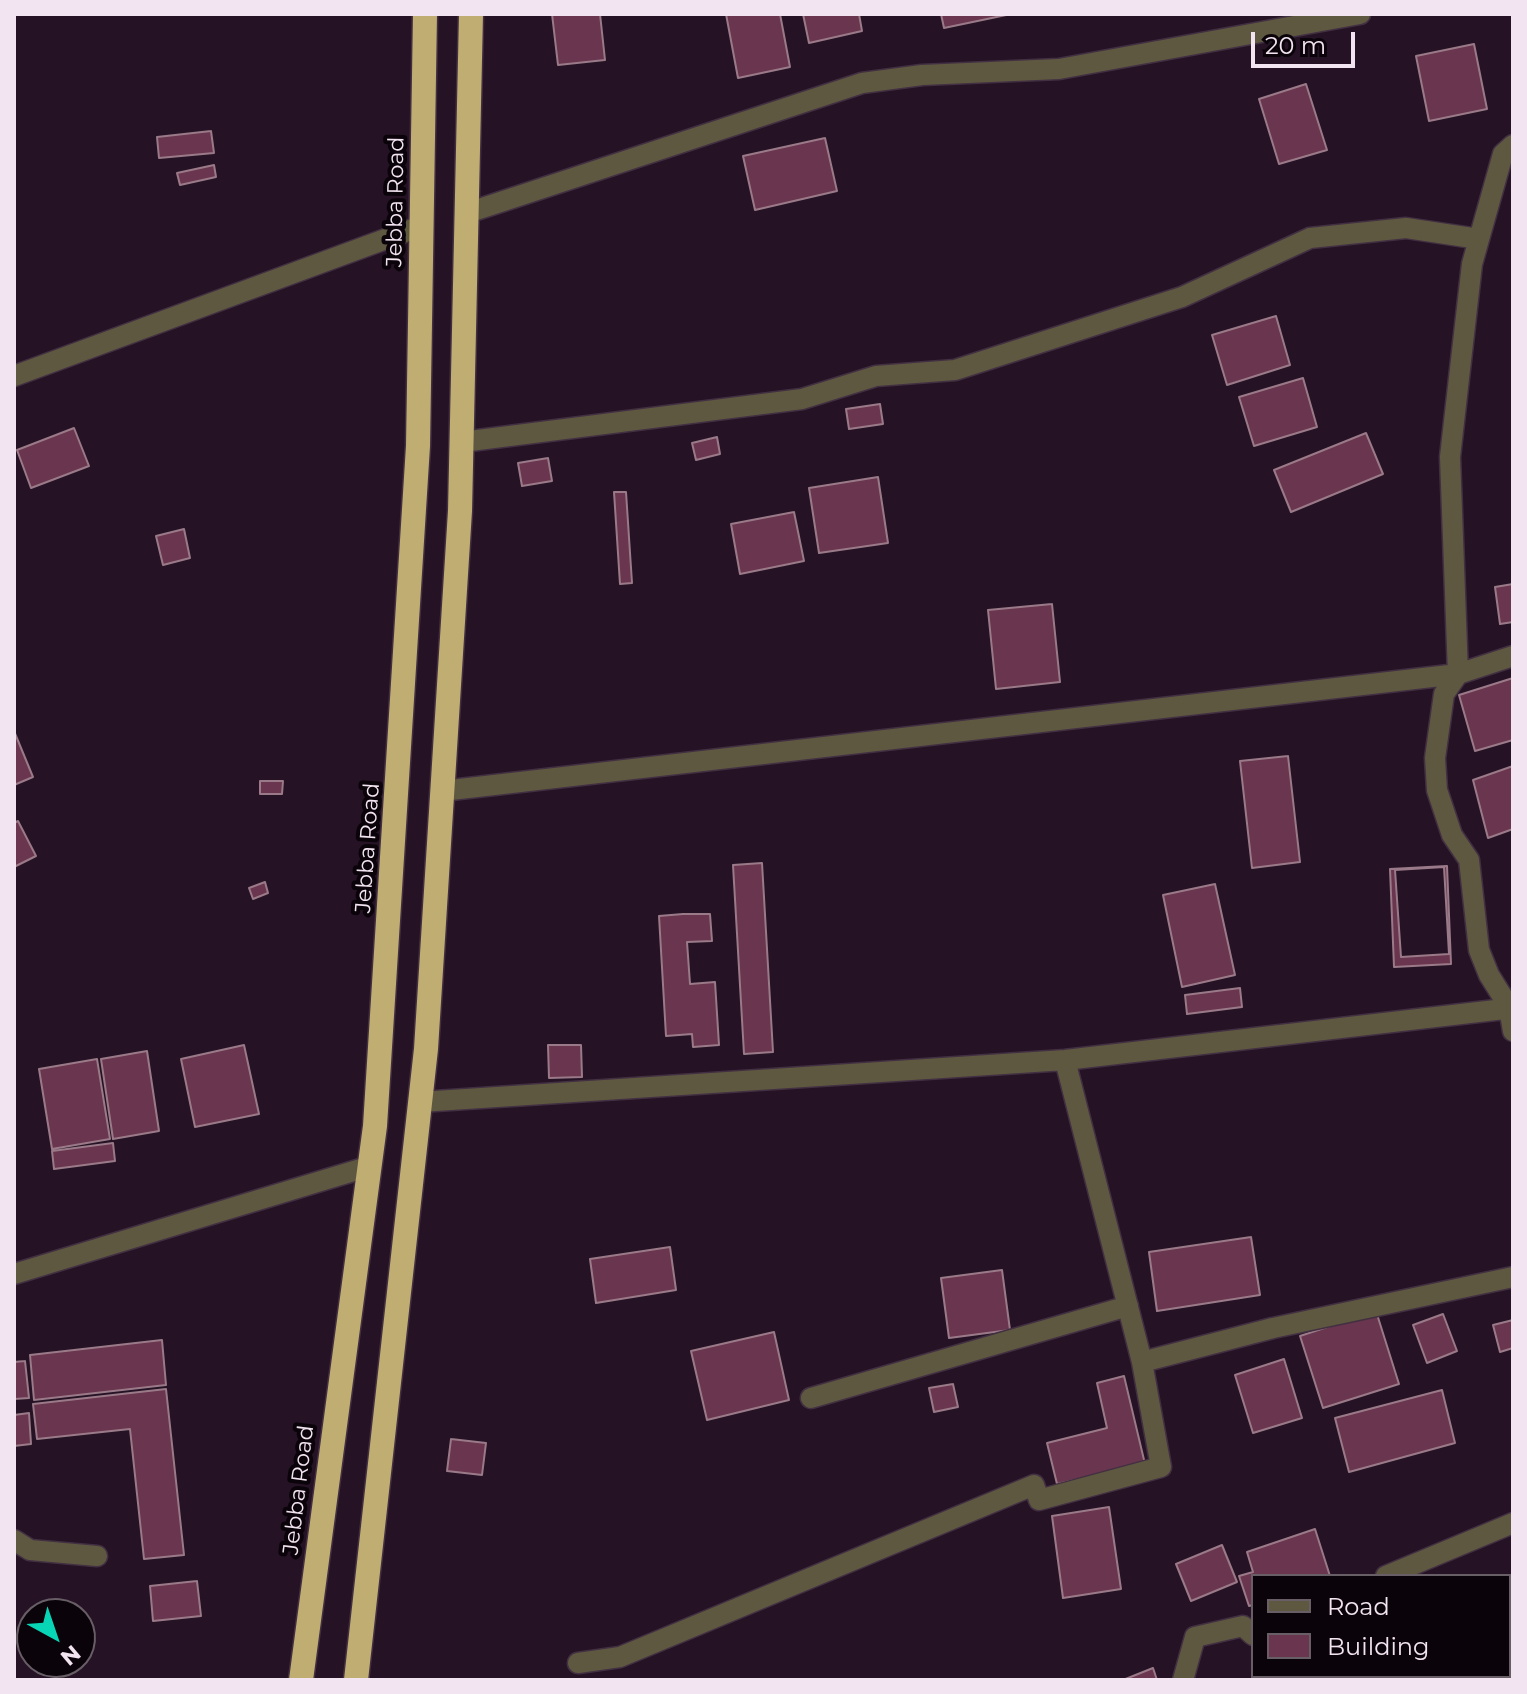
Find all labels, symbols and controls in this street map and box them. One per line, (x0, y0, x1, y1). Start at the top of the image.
scale bar (1255, 16, 1359, 66)
text: 20 m (1265, 31, 1326, 60)
street label: Jebba Road (382, 137, 410, 267)
street label: Jebba Road (350, 782, 386, 914)
street label: Jebba Road (278, 1424, 320, 1556)
legend (1251, 1574, 1511, 1678)
text: Road (1327, 1592, 1390, 1621)
north arrow (16, 1598, 96, 1678)
text: Building (1327, 1632, 1430, 1661)
text: N (55, 1639, 86, 1671)

